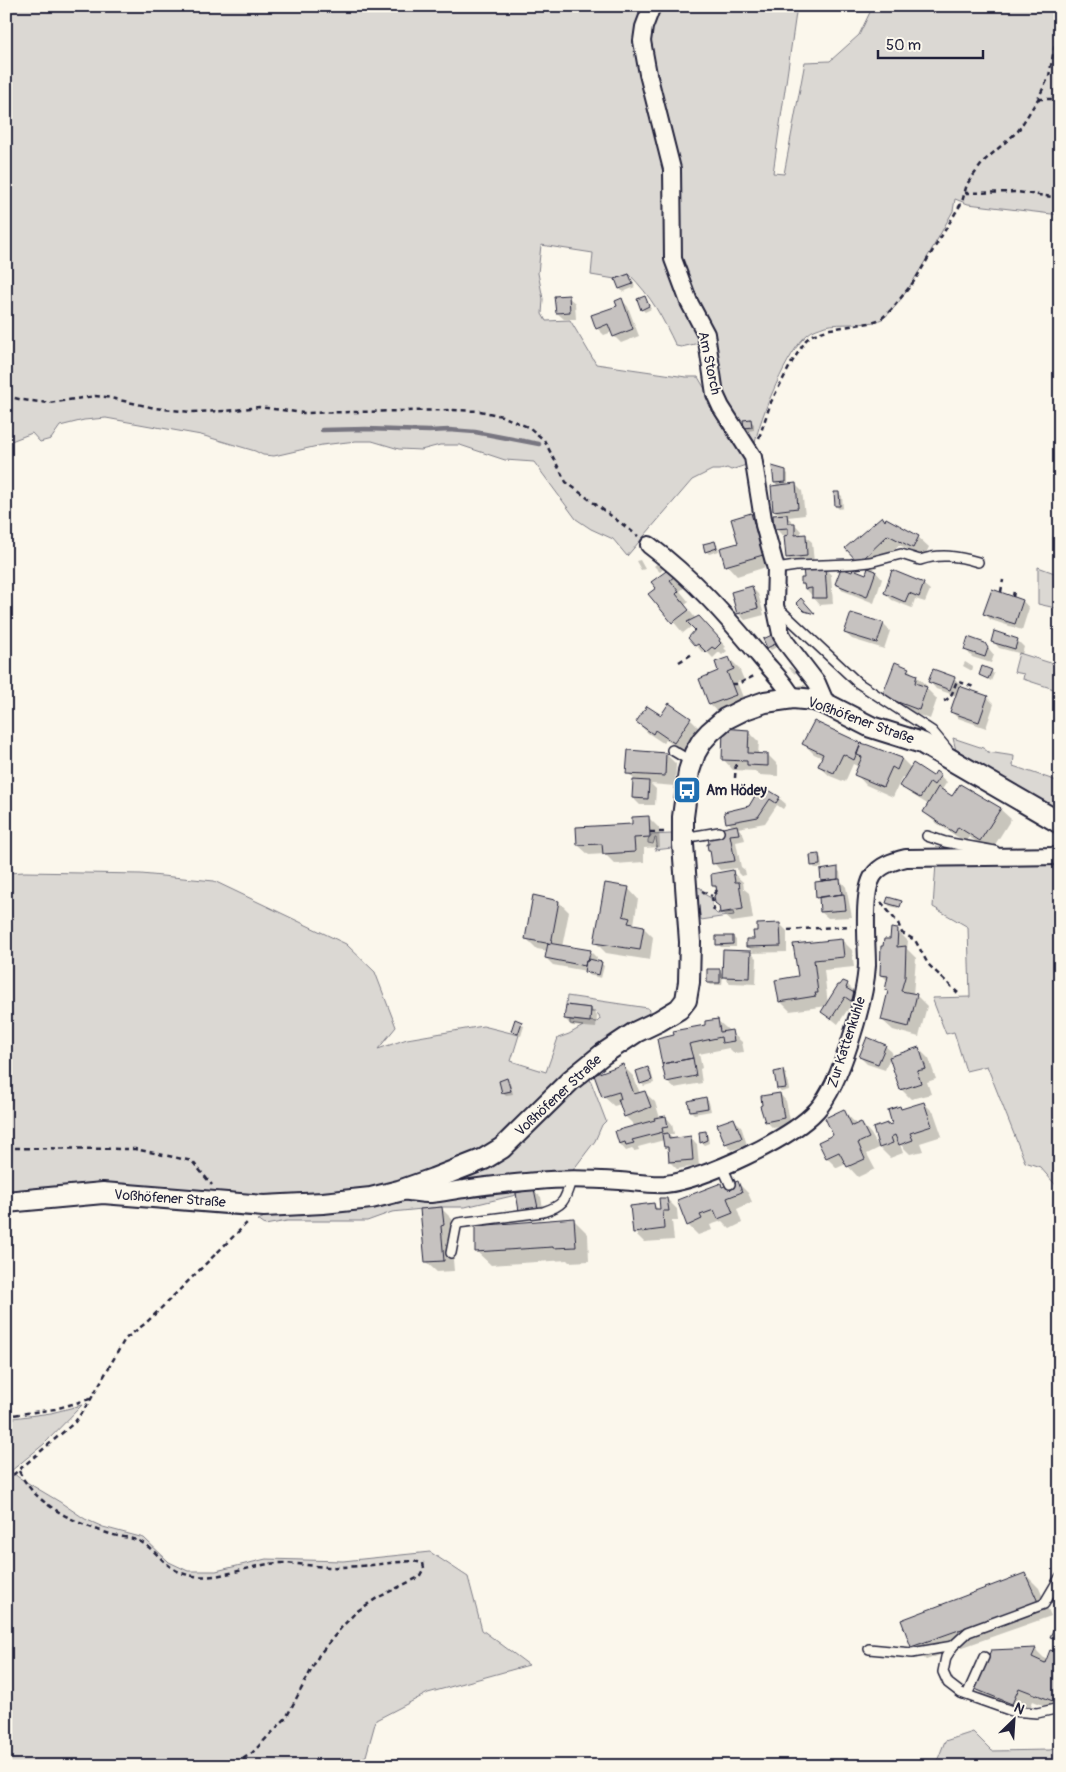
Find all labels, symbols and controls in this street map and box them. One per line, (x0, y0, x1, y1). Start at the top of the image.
scale bar (878, 28, 984, 60)
text: 50 m (886, 36, 921, 55)
street label: Am Storch (695, 330, 725, 396)
street label: Voßhöfener Straße (805, 693, 916, 748)
bus stop icon: Am Hödey (672, 775, 702, 805)
place label: Am Hödey (706, 782, 767, 799)
street label: Zur Kattenkuhle (824, 994, 869, 1090)
street label: Voßhöfener Straße (512, 1051, 605, 1140)
street label: Voßhöfener Straße (114, 1186, 226, 1211)
north arrow (988, 1694, 1038, 1744)
text: N (1011, 1699, 1027, 1718)

